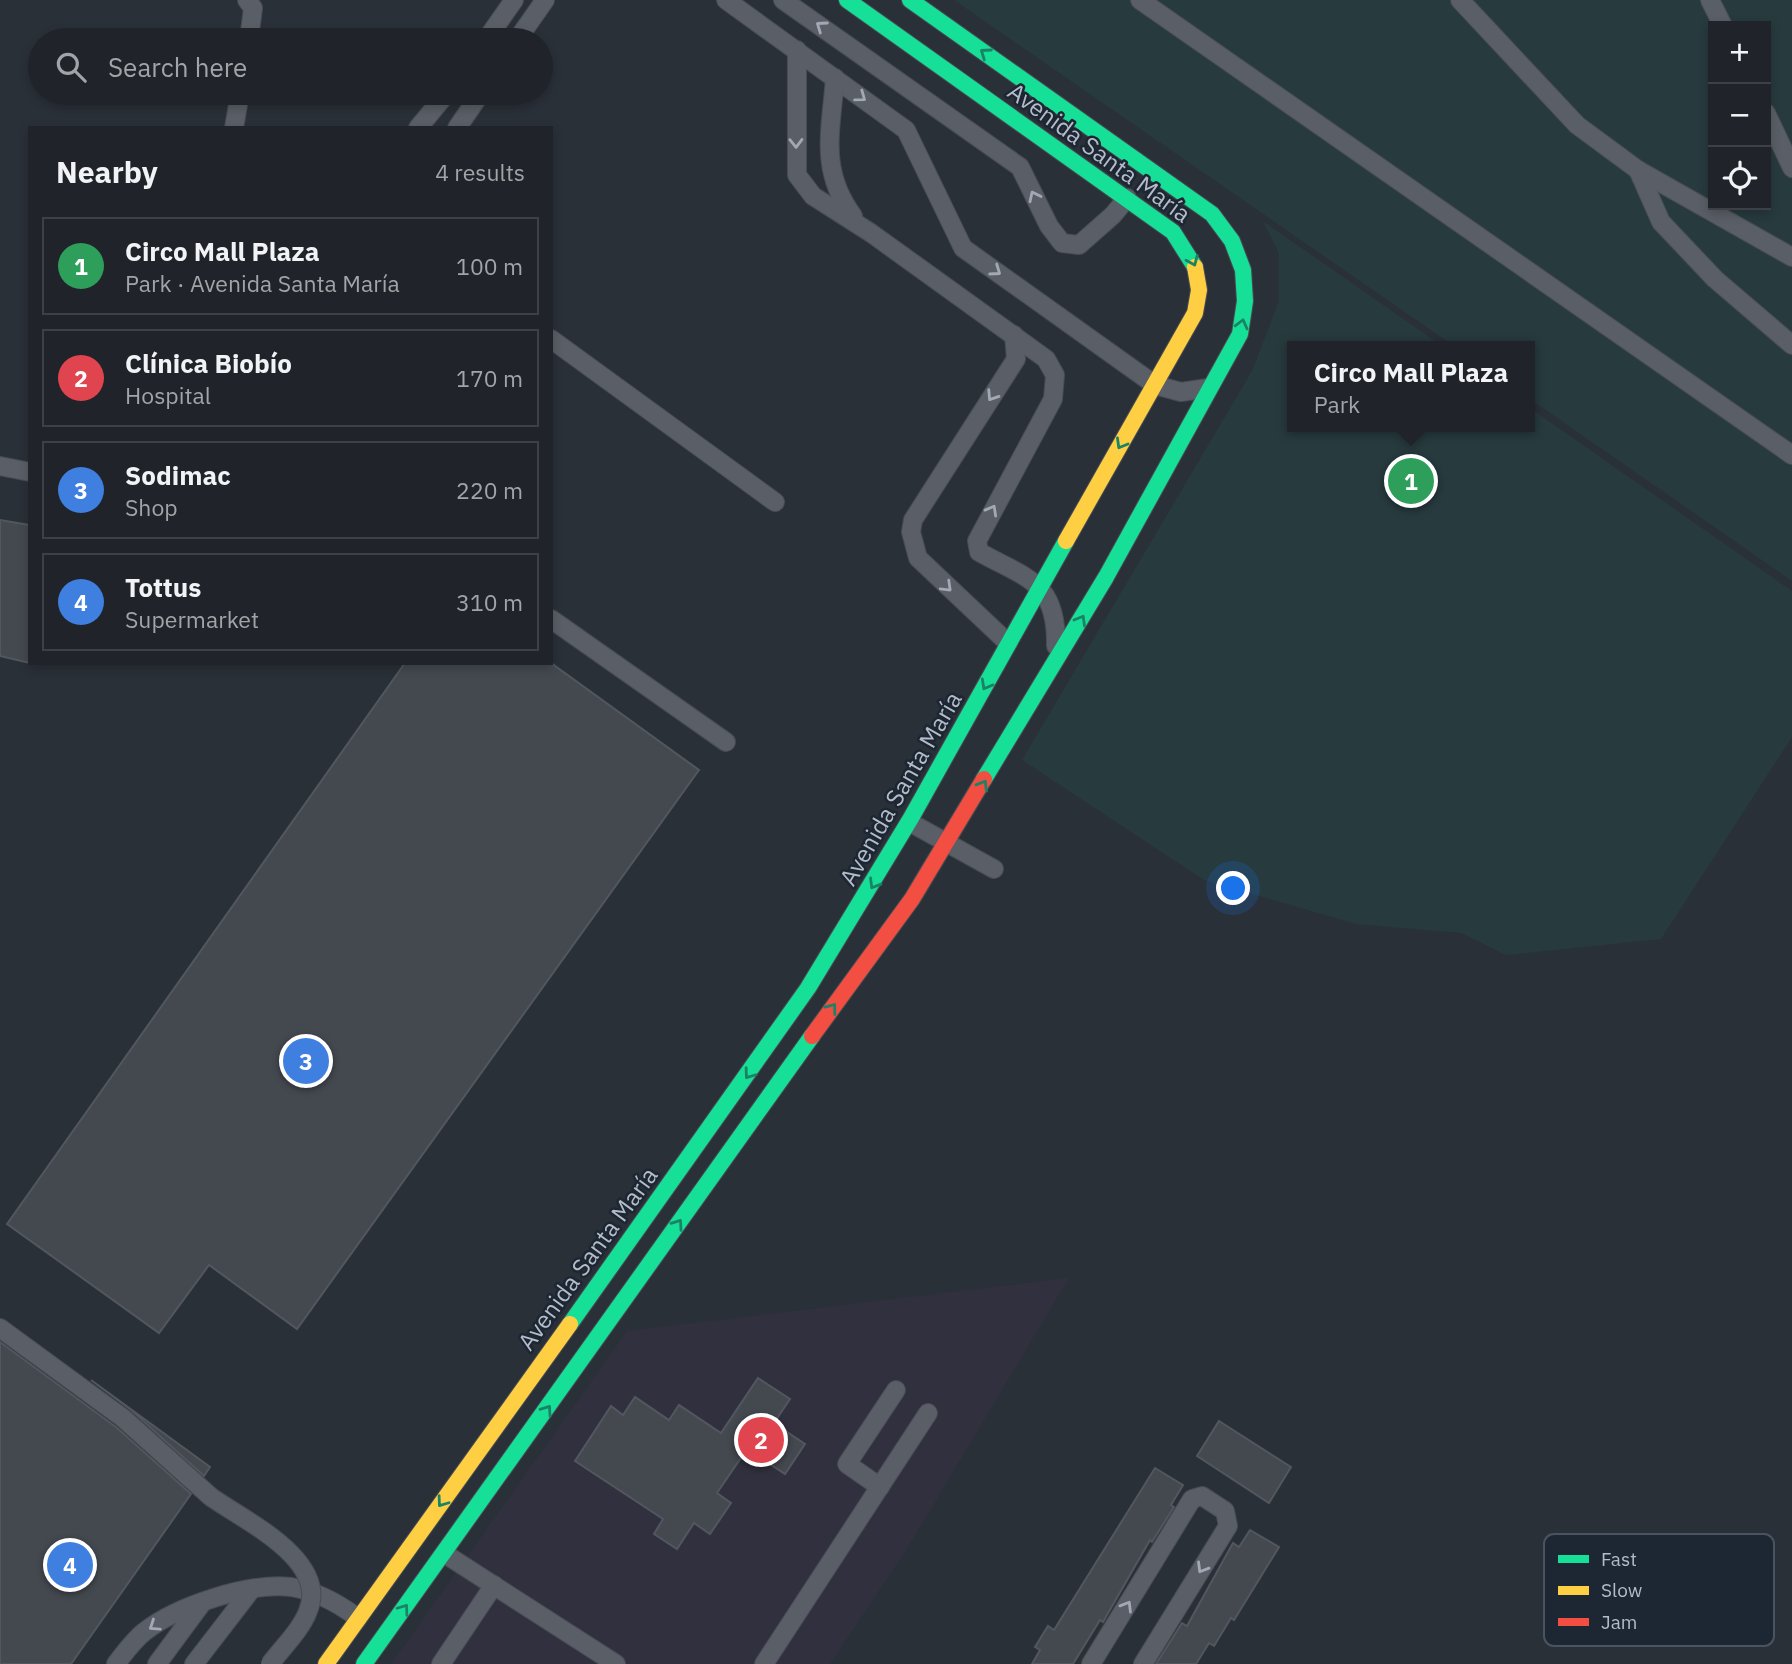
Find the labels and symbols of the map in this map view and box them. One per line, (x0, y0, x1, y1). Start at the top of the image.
one-way arrow (816, 22, 829, 34)
one-way arrow (980, 49, 993, 61)
street label: Avenida Santa María (1002, 75, 1198, 230)
one-way arrow (853, 89, 866, 101)
one-way arrow (788, 138, 804, 149)
one-way arrow (1029, 191, 1043, 203)
one-way arrow (1185, 253, 1199, 266)
one-way arrow (988, 263, 1001, 275)
one-way arrow (1234, 318, 1249, 330)
one-way arrow (988, 389, 1001, 402)
one-way arrow (1116, 437, 1129, 450)
pin: 1 (1388, 455, 1434, 507)
one-way arrow (984, 505, 997, 517)
one-way arrow (939, 578, 952, 591)
one-way arrow (1072, 614, 1085, 627)
one-way arrow (980, 678, 994, 691)
street label: Avenida Santa María (832, 686, 969, 891)
one-way arrow (975, 779, 988, 792)
your location (1216, 871, 1250, 905)
one-way arrow (869, 876, 882, 889)
one-way arrow (824, 1003, 837, 1016)
pin: 3 (283, 1035, 329, 1087)
one-way arrow (745, 1066, 757, 1079)
street label: Avenida Santa María (510, 1160, 665, 1356)
one-way arrow (670, 1219, 682, 1232)
one-way arrow (539, 1405, 551, 1418)
pin: 2 (738, 1414, 784, 1466)
one-way arrow (438, 1494, 450, 1507)
legend (1544, 1534, 1774, 1646)
pin: 4 (47, 1539, 93, 1591)
text: Fast (1601, 1547, 1637, 1571)
one-way arrow (1197, 1560, 1210, 1573)
text: Slow (1601, 1578, 1642, 1602)
one-way arrow (1118, 1600, 1131, 1613)
one-way arrow (396, 1604, 408, 1617)
text: Jam (1601, 1610, 1637, 1634)
one-way arrow (148, 1618, 161, 1631)

